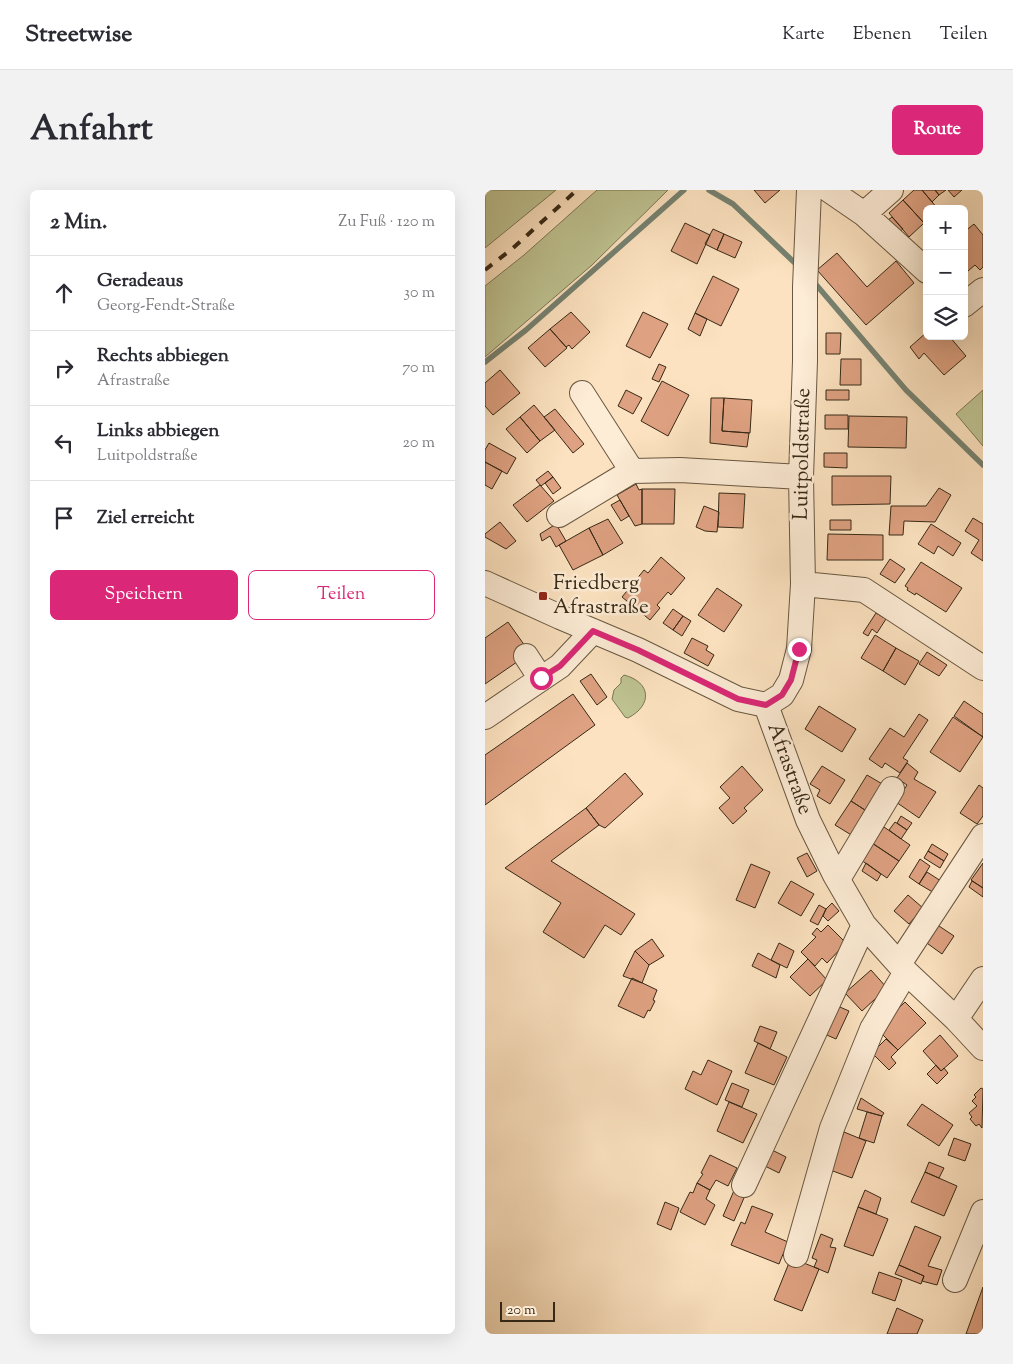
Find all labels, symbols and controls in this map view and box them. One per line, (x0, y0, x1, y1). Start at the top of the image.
text: Streetwise (25, 18, 132, 52)
text: Karte (782, 22, 825, 48)
text: Ebenen (853, 22, 912, 48)
text: Teilen (940, 22, 988, 48)
text: Anfahrt (30, 105, 153, 156)
button: Route (892, 105, 983, 155)
map controls (923, 205, 968, 340)
button: + (923, 205, 968, 250)
text: 2 Min. (50, 208, 107, 238)
text: Zu Fuß · 120 m (338, 211, 435, 234)
button: − (923, 250, 968, 295)
text: Geradeaus (97, 268, 183, 295)
icon: ahead (50, 279, 78, 307)
text: 30 m (404, 282, 435, 305)
text: Georg-Fendt-Straße (97, 295, 235, 318)
button: layers (923, 295, 968, 340)
text: Rechts abbiegen (97, 343, 229, 370)
icon: right (50, 354, 78, 382)
text: 70 m (402, 357, 435, 380)
text: Afrastraße (97, 370, 170, 393)
street label: Luitpoldstraße (787, 388, 819, 520)
text: Links abbiegen (97, 418, 220, 445)
icon: left (50, 429, 78, 457)
text: 20 m (402, 432, 435, 455)
text: Luitpoldstraße (97, 445, 198, 468)
icon: arrive (50, 504, 78, 532)
text: Ziel erreicht (97, 505, 194, 532)
place label: Friedberg Afrastraße (553, 569, 649, 623)
button: Speichern (50, 570, 238, 620)
button: Teilen (248, 570, 435, 620)
marker: Friedberg Afrastraße (537, 590, 549, 602)
route end (788, 638, 811, 661)
route start (530, 667, 553, 690)
street label: Afrastraße (759, 719, 819, 819)
scale bar (500, 1299, 555, 1322)
text: 20 m (507, 1301, 536, 1321)

